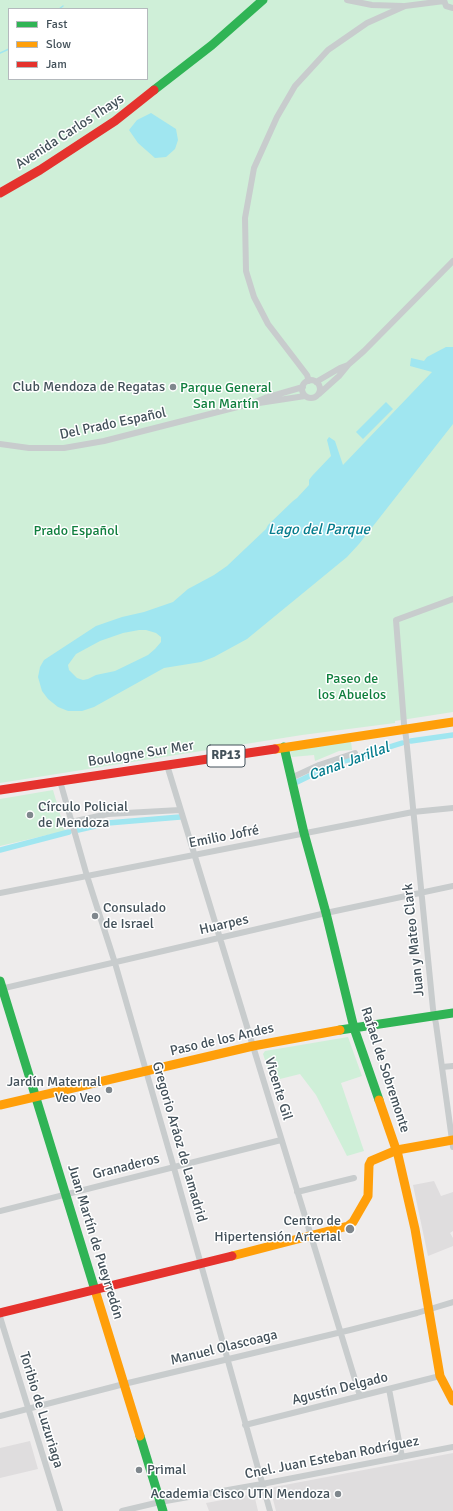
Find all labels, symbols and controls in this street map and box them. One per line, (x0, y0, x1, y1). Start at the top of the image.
legend (8, 8, 148, 80)
text: Fast (46, 17, 67, 32)
text: Slow (46, 37, 71, 52)
text: Jam (46, 57, 67, 72)
street label: Avenida Carlos Thays (13, 91, 127, 173)
place label: Club Mendoza de Regatas (12, 379, 165, 395)
park label: Parque General San Martín (180, 380, 272, 412)
marker: Club Mendoza de Regatas (168, 382, 178, 392)
street label: Del Prado Español (58, 405, 168, 443)
water label: Lago del Parque (268, 521, 370, 539)
park label: Prado Español (33, 523, 119, 539)
park label: Paseo de los Abuelos (318, 671, 386, 704)
street label: Boulogne Sur Mer (87, 737, 195, 771)
water label: Canal Jarillal (306, 739, 392, 785)
road number: RP13 (207, 745, 245, 767)
place label: Círculo Policial de Mendoza (38, 799, 128, 832)
marker: Círculo Policial de Mendoza (25, 810, 35, 820)
street label: Emilio Jofré (187, 822, 261, 852)
street label: Juan y Mateo Clark (400, 883, 428, 997)
place label: Consulado de Israel (103, 900, 166, 932)
marker: Consulado de Israel (90, 911, 100, 921)
street label: Huarpes (198, 911, 250, 939)
street label: Rafael de Sobremonte (357, 1005, 413, 1135)
street label: Paso de los Andes (169, 1020, 275, 1060)
street label: Vicente Gil (260, 1056, 296, 1122)
street label: Gregorio Aráoz de Lamadrid (148, 1060, 210, 1224)
place label: Jardín Maternal Veo Veo (7, 1074, 101, 1106)
marker: Jardín Maternal Veo Veo (104, 1085, 114, 1095)
street label: Granaderos (91, 1151, 161, 1183)
street label: Juan Martín de Pueyrredón (63, 1163, 127, 1321)
place label: Centro de Hipertensión Arterial (214, 1213, 341, 1246)
marker: Centro de Hipertensión Arterial (344, 1223, 356, 1235)
street label: Manuel Olascoaga (169, 1327, 279, 1369)
street label: Toribio de Luzuriaga (15, 1350, 67, 1470)
street label: Agustín Delgado (290, 1369, 390, 1409)
street label: Cnel. Juan Esteban Rodríguez (243, 1433, 421, 1483)
place label: Primal (147, 1462, 186, 1478)
marker: Primal (134, 1465, 144, 1475)
place label: Academia Cisco UTN Mendoza (150, 1486, 330, 1502)
marker: Academia Cisco UTN Mendoza (333, 1489, 343, 1499)

